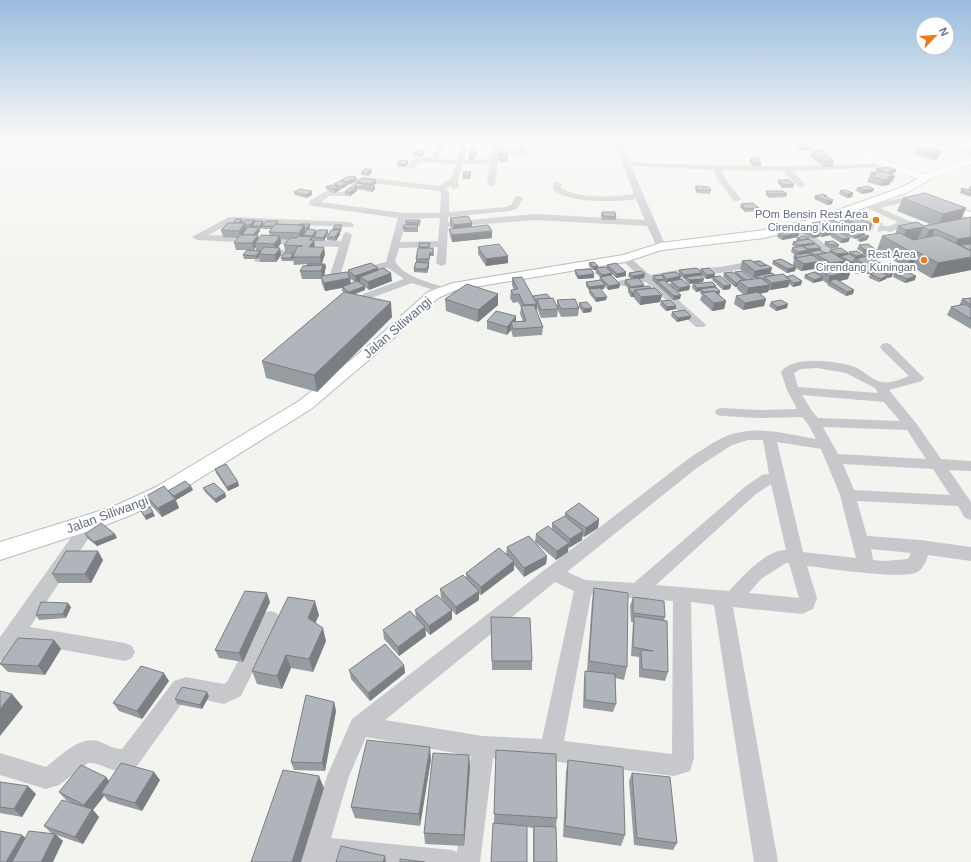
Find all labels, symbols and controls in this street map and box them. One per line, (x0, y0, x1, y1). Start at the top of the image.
north arrow (915, 16, 955, 56)
text: N (937, 26, 951, 38)
place label: POm Bensin Rest Area Cirendang Kuningan (755, 208, 869, 233)
marker: POm Bensin Rest Area Cirendang Kuningan (871, 215, 881, 225)
place label: Rest Area Cirendang Kuningan (816, 248, 917, 273)
marker: Rest Area Cirendang Kuningan (919, 255, 929, 265)
street label: Jalan Siliwangi (360, 293, 435, 361)
street label: Jalan Siliwangi (64, 493, 150, 536)

